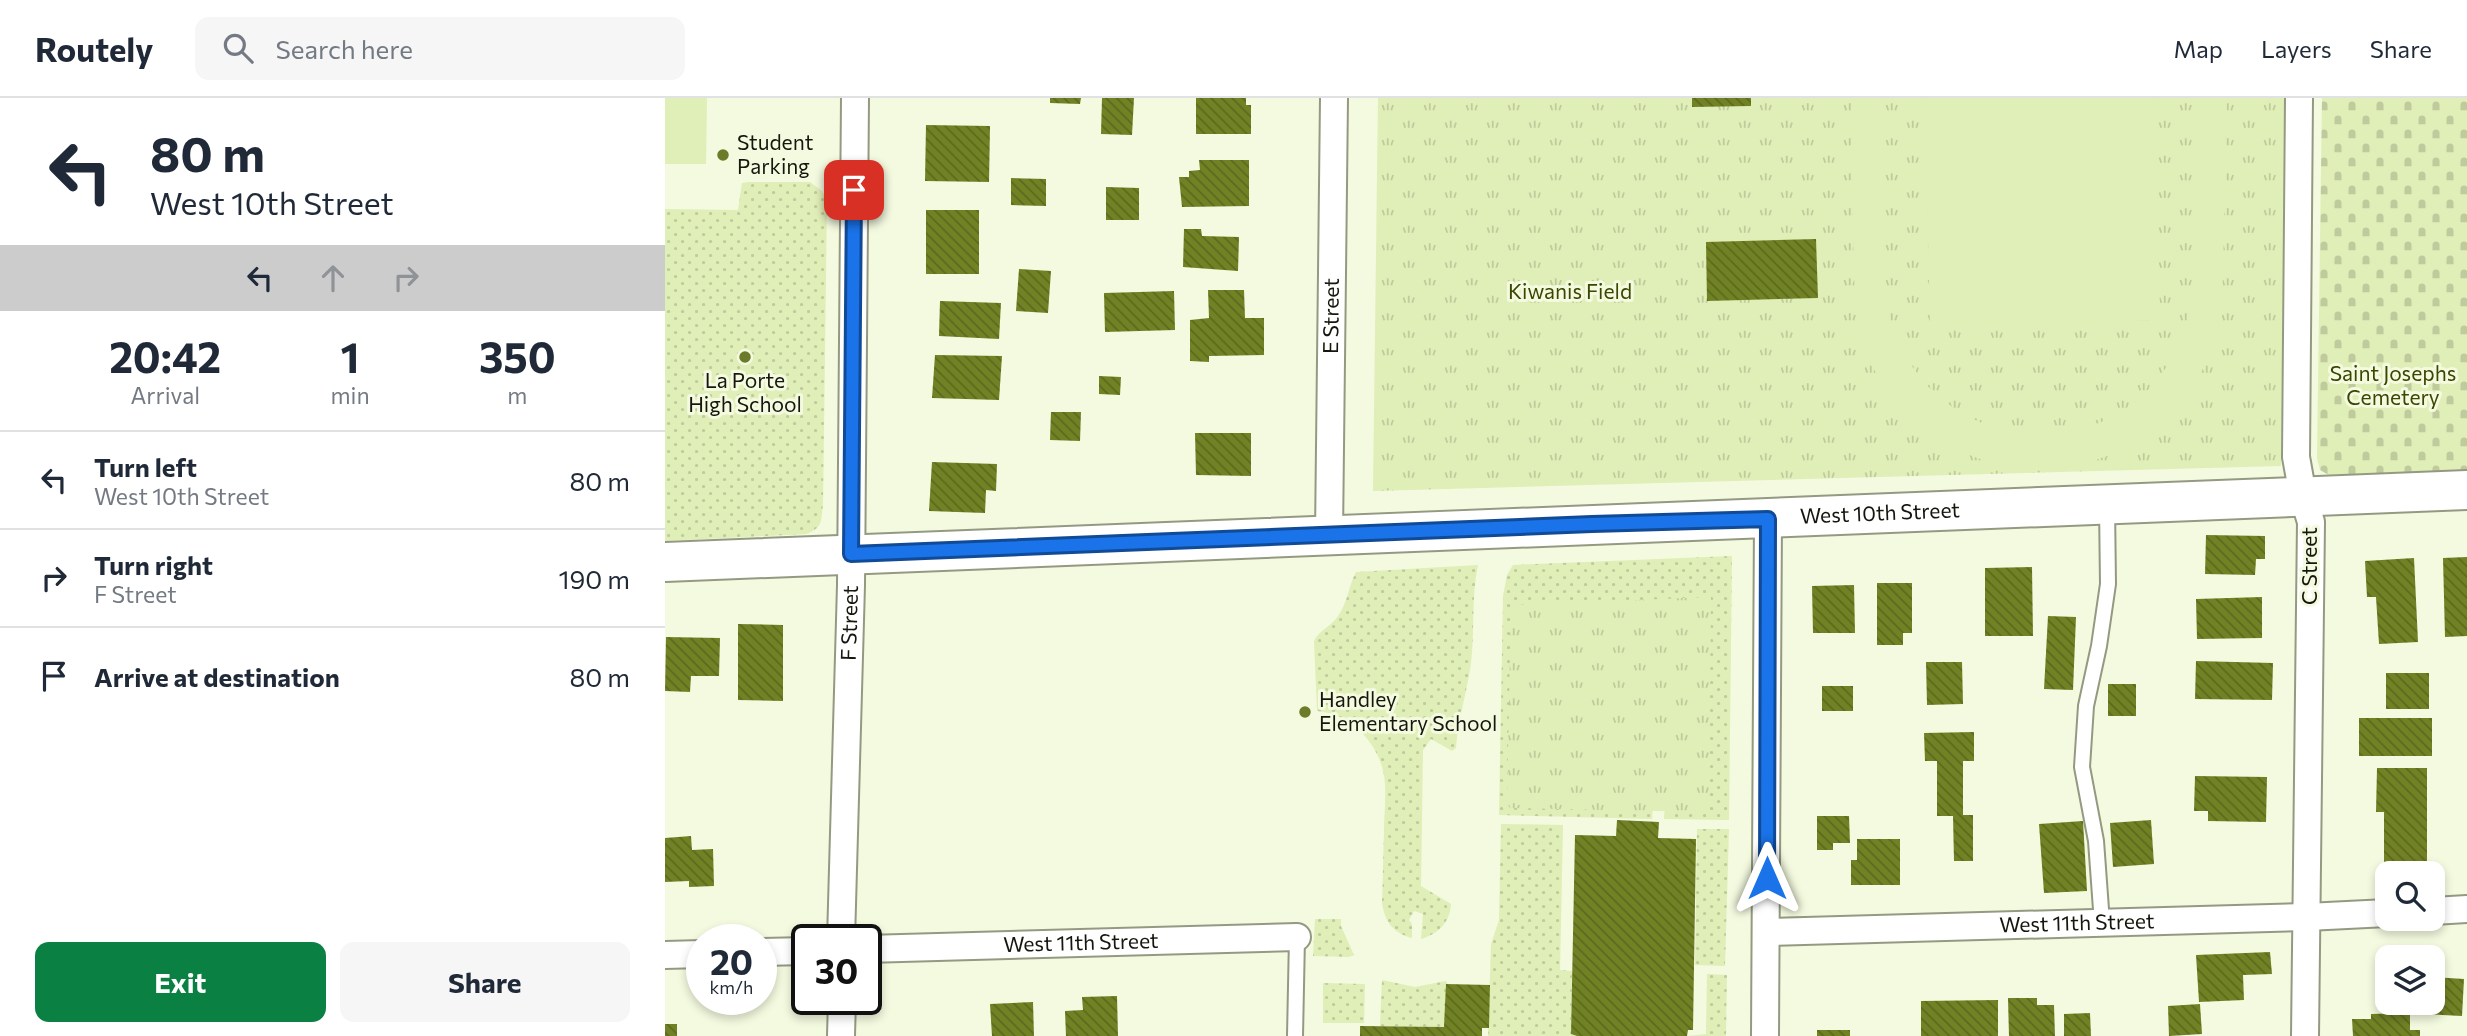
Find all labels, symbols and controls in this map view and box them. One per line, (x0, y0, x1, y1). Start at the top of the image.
search box (195, 17, 685, 80)
text: Routely (35, 28, 153, 69)
icon: search (219, 29, 257, 67)
text: Search here (275, 33, 413, 64)
text: Map (2174, 34, 2223, 63)
text: Layers (2261, 34, 2332, 63)
text: Share (2370, 34, 2432, 63)
text: 80 m (150, 122, 265, 182)
icon: left (35, 126, 126, 217)
place label: Student Parking (737, 129, 813, 178)
marker: Student Parking (715, 147, 731, 163)
pin (824, 160, 884, 220)
icon: arrive (835, 171, 873, 209)
text: West 10th Street (150, 182, 394, 222)
icon: left (241, 259, 279, 297)
icon: ahead (314, 259, 352, 297)
icon: right (387, 259, 425, 297)
street label: E Street (1317, 278, 1343, 354)
park label: Kiwanis Field (1508, 278, 1632, 303)
text: 20:42 (109, 330, 221, 382)
text: 1 (341, 330, 360, 382)
text: 350 (479, 330, 556, 382)
marker: La Porte High School (737, 349, 753, 365)
park label: Saint Josephs Cemetery (2330, 360, 2456, 409)
place label: La Porte High School (688, 367, 802, 416)
text: Arrival (130, 381, 200, 409)
text: min (330, 381, 370, 409)
text: m (507, 381, 527, 409)
text: Turn left (94, 451, 197, 482)
icon: left (35, 461, 73, 499)
text: 80 m (570, 465, 630, 496)
text: West 10th Street (94, 482, 269, 510)
street label: West 10th Street (1800, 496, 1960, 528)
street label: C Street (2296, 527, 2321, 605)
text: Turn right (94, 549, 213, 580)
icon: right (35, 559, 73, 597)
text: 190 m (558, 563, 630, 594)
text: F Street (94, 580, 177, 608)
street label: F Street (835, 585, 862, 661)
icon: arrive (35, 657, 73, 695)
text: Arrive at destination (94, 661, 340, 692)
text: 80 m (570, 661, 630, 692)
place label: Handley Elementary School (1319, 686, 1497, 735)
marker: Handley Elementary School (1297, 704, 1313, 720)
position arrow (1730, 841, 1804, 915)
map controls (2375, 861, 2445, 1015)
button: search (2375, 861, 2445, 931)
street label: West 11th Street (1999, 907, 2155, 937)
speed limit sign: 30 (791, 924, 882, 1015)
street label: West 11th Street (1003, 927, 1159, 956)
text: 20 (710, 939, 753, 982)
button: Exit (35, 942, 326, 1022)
button: Share (340, 942, 630, 1022)
button: layers (2375, 945, 2445, 1015)
text: km/h (710, 976, 753, 998)

